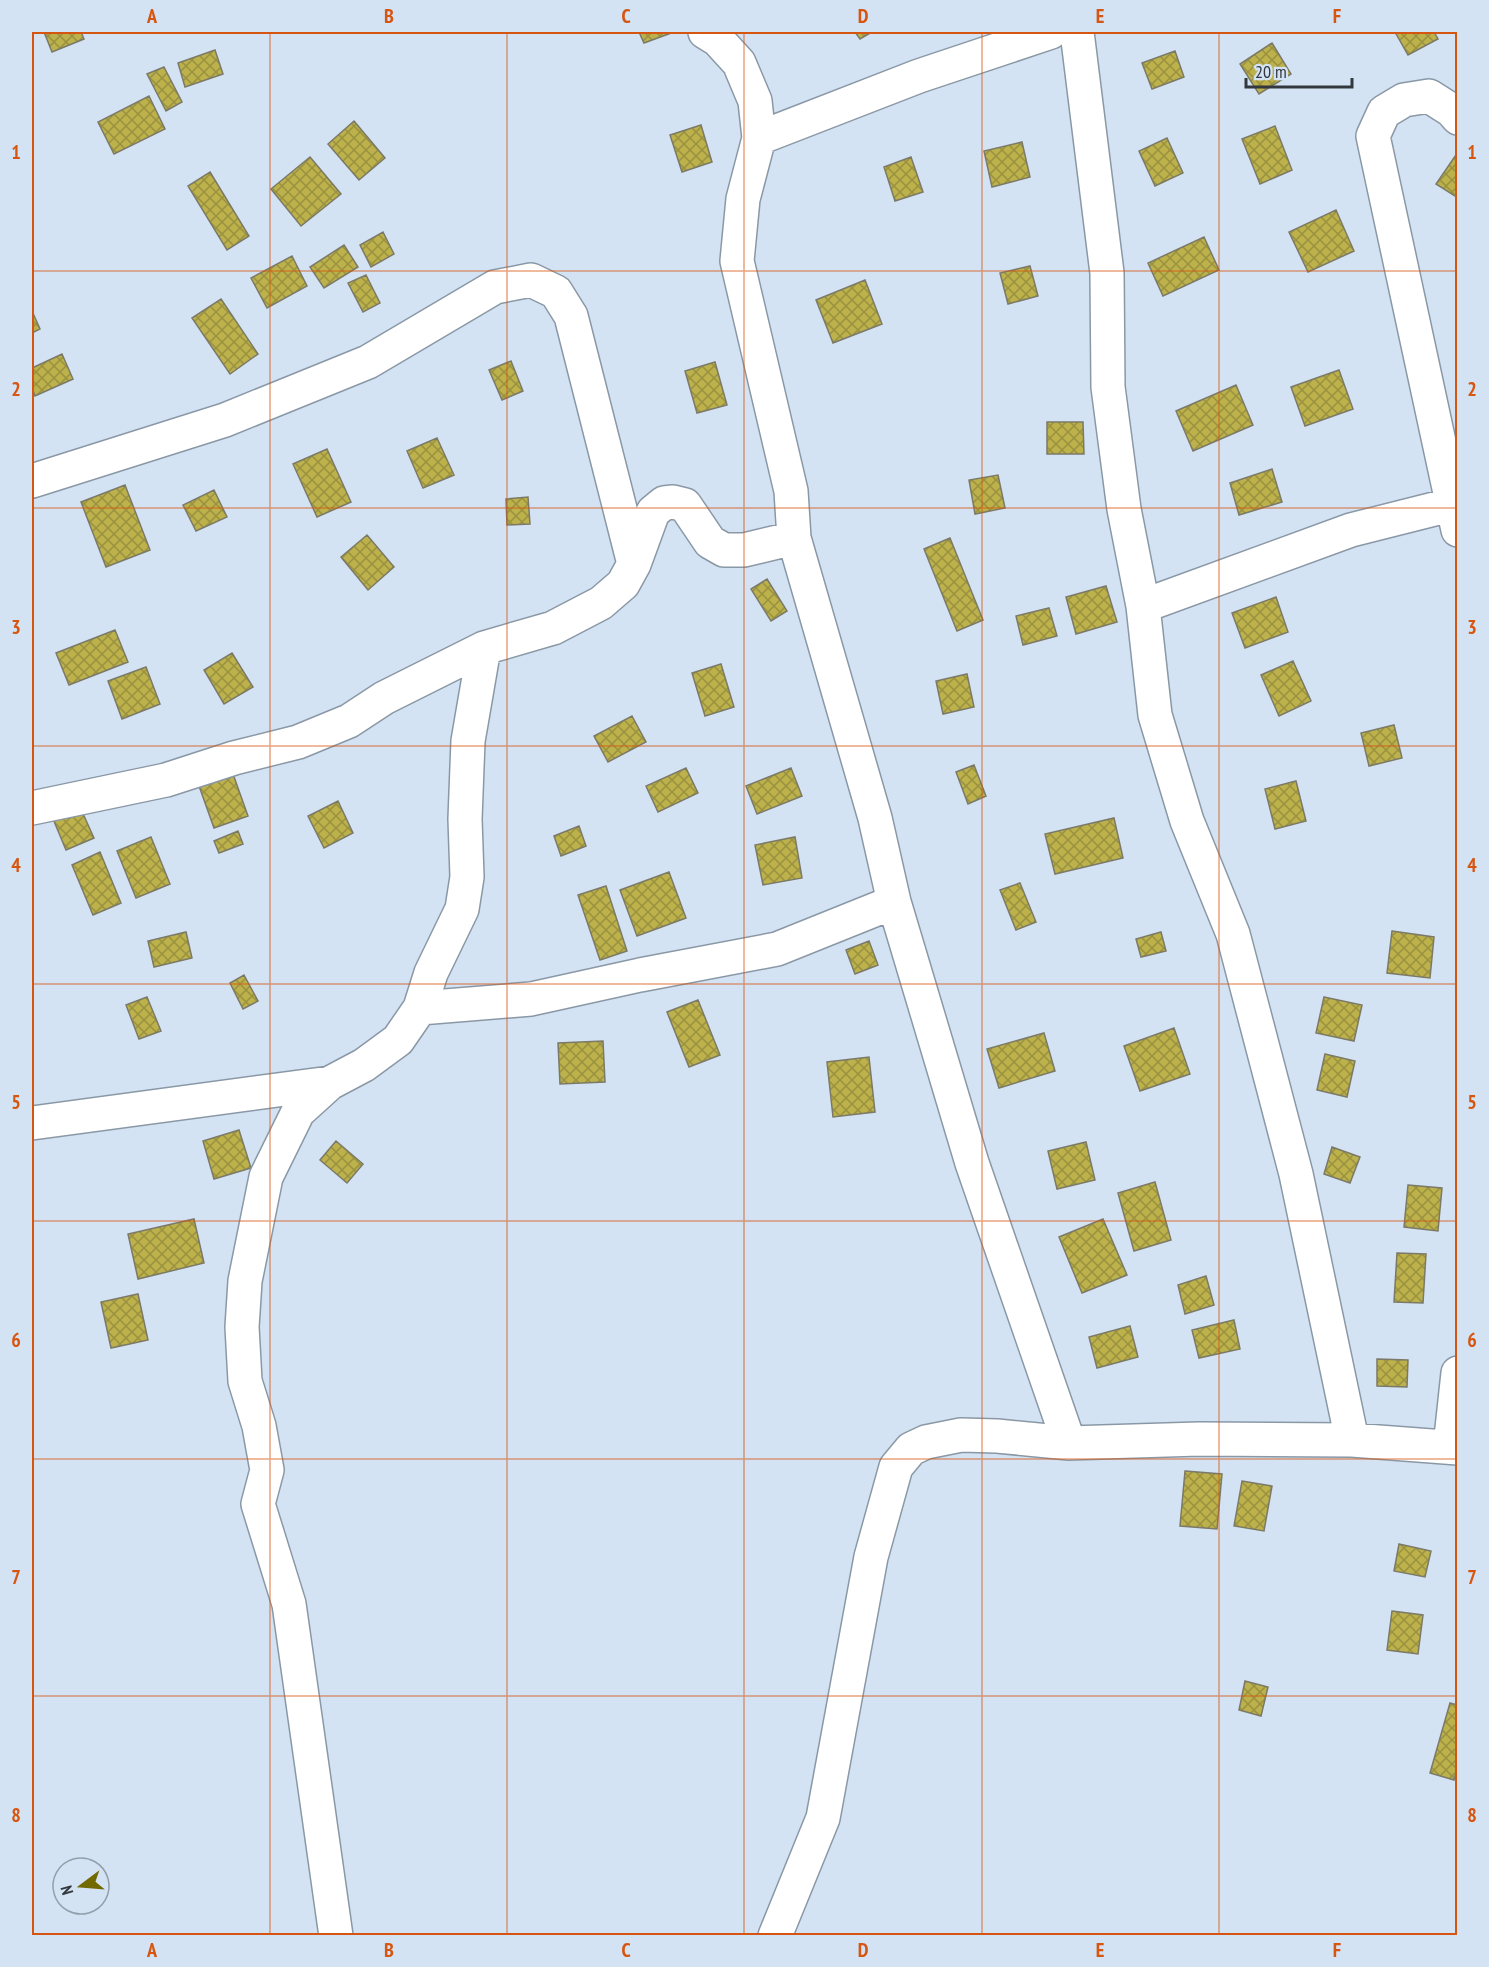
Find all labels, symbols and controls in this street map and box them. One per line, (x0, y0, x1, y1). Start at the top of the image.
text: A (146, 3, 158, 29)
text: B (384, 3, 394, 29)
text: C (621, 3, 631, 29)
text: D (858, 3, 869, 29)
text: E (1096, 3, 1104, 29)
text: F (1333, 3, 1341, 29)
scale bar (1246, 51, 1352, 89)
text: 20 m (1255, 60, 1287, 83)
text: 1 (11, 139, 21, 165)
text: 1 (1467, 139, 1477, 165)
text: 2 (11, 376, 21, 402)
text: 2 (1467, 376, 1477, 402)
text: 3 (11, 614, 21, 640)
text: 3 (1467, 614, 1477, 640)
text: 4 (11, 852, 21, 878)
text: 4 (1467, 852, 1477, 878)
text: 5 (11, 1089, 21, 1115)
text: 5 (1467, 1089, 1477, 1115)
text: 6 (11, 1327, 21, 1353)
text: 6 (1467, 1327, 1477, 1353)
text: 7 (11, 1564, 21, 1590)
text: 7 (1467, 1564, 1477, 1590)
text: 8 (11, 1802, 21, 1828)
text: 8 (1467, 1802, 1477, 1828)
north arrow (51, 1856, 111, 1916)
text: N (56, 1883, 77, 1897)
text: A (146, 1937, 158, 1963)
text: B (384, 1937, 394, 1963)
text: C (621, 1937, 631, 1963)
text: D (858, 1937, 869, 1963)
text: E (1096, 1937, 1104, 1963)
text: F (1333, 1937, 1341, 1963)

